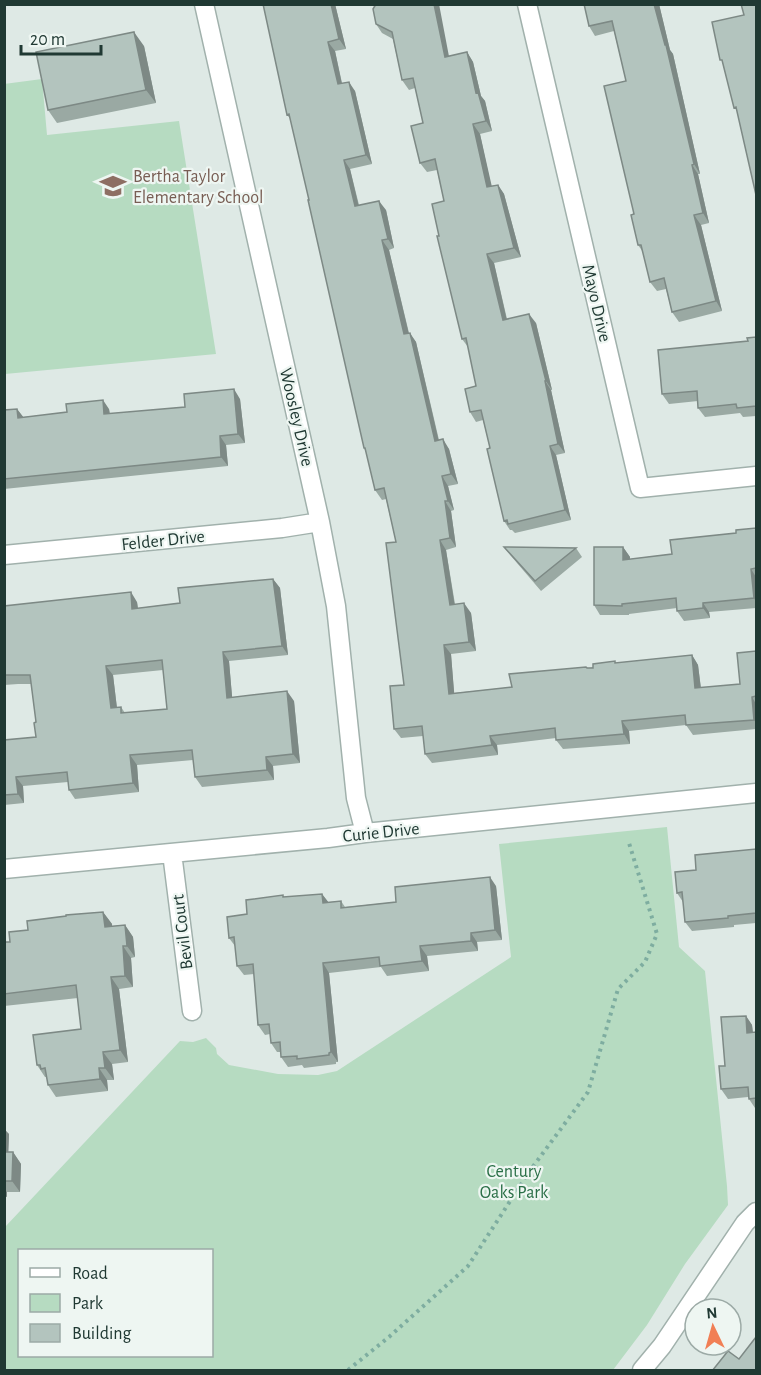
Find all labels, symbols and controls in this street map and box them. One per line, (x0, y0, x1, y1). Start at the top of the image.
scale bar (21, 18, 100, 56)
text: 20 m (30, 31, 65, 49)
place label: Bertha Taylor Elementary School (133, 168, 264, 207)
school or university icon: Bertha Taylor Elementary School (98, 171, 128, 201)
street label: Mayo Drive (578, 263, 614, 344)
street label: Woosley Drive (276, 366, 316, 468)
street label: Felder Drive (121, 528, 206, 554)
street label: Curie Drive (342, 820, 420, 846)
street label: Bevil Court (169, 893, 197, 970)
park label: Century Oaks Park (480, 1163, 549, 1202)
legend (18, 1249, 213, 1357)
text: Road (72, 1265, 108, 1283)
text: Park (72, 1295, 104, 1313)
north arrow (683, 1297, 743, 1357)
text: N (706, 1305, 718, 1322)
text: Building (72, 1325, 132, 1343)

